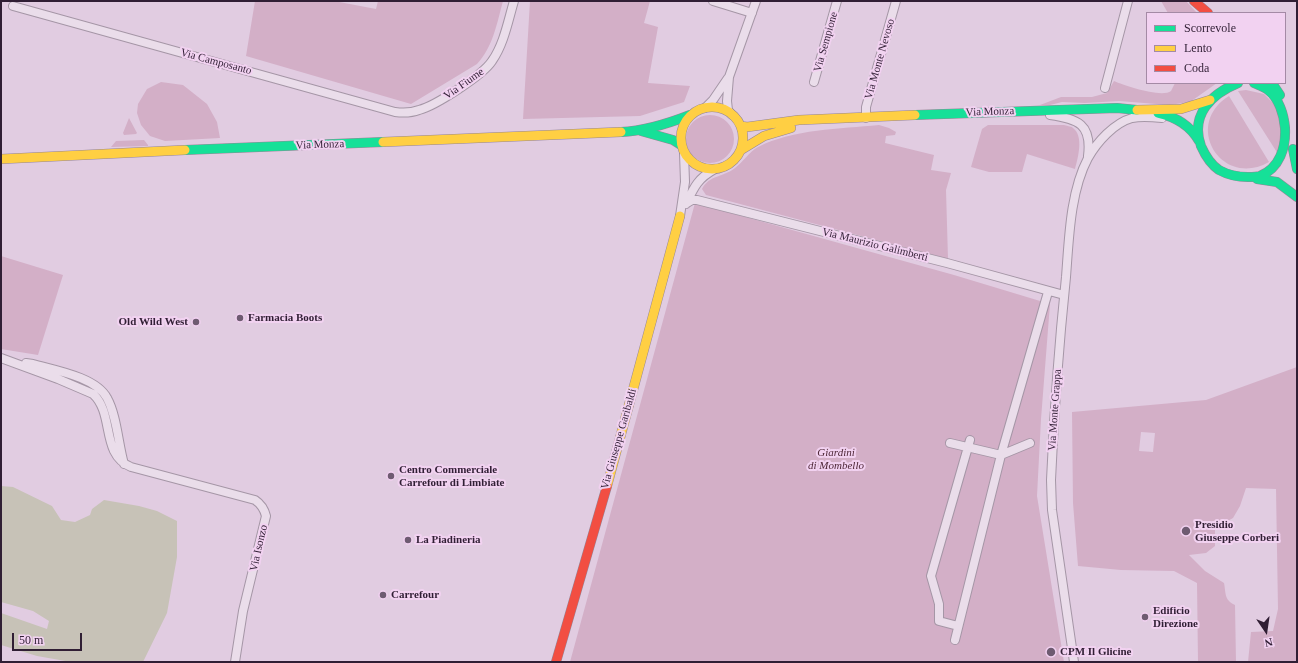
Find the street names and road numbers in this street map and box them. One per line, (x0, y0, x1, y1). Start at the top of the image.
street label: Via Sempione (811, 10, 841, 74)
street label: Via Monte Nevoso (862, 17, 898, 101)
street label: Via Camposanto (179, 46, 253, 78)
street label: Via Fiume (441, 65, 487, 103)
street label: Via Monza (966, 105, 1014, 119)
street label: Via Monza (296, 138, 344, 152)
street label: Via Maurizio Galimberti (821, 225, 929, 265)
street label: Via Monte Grappa (1046, 369, 1064, 451)
street label: Via Giuseppe Garibaldi (598, 387, 640, 491)
street label: Via Isonzo (247, 523, 271, 573)

